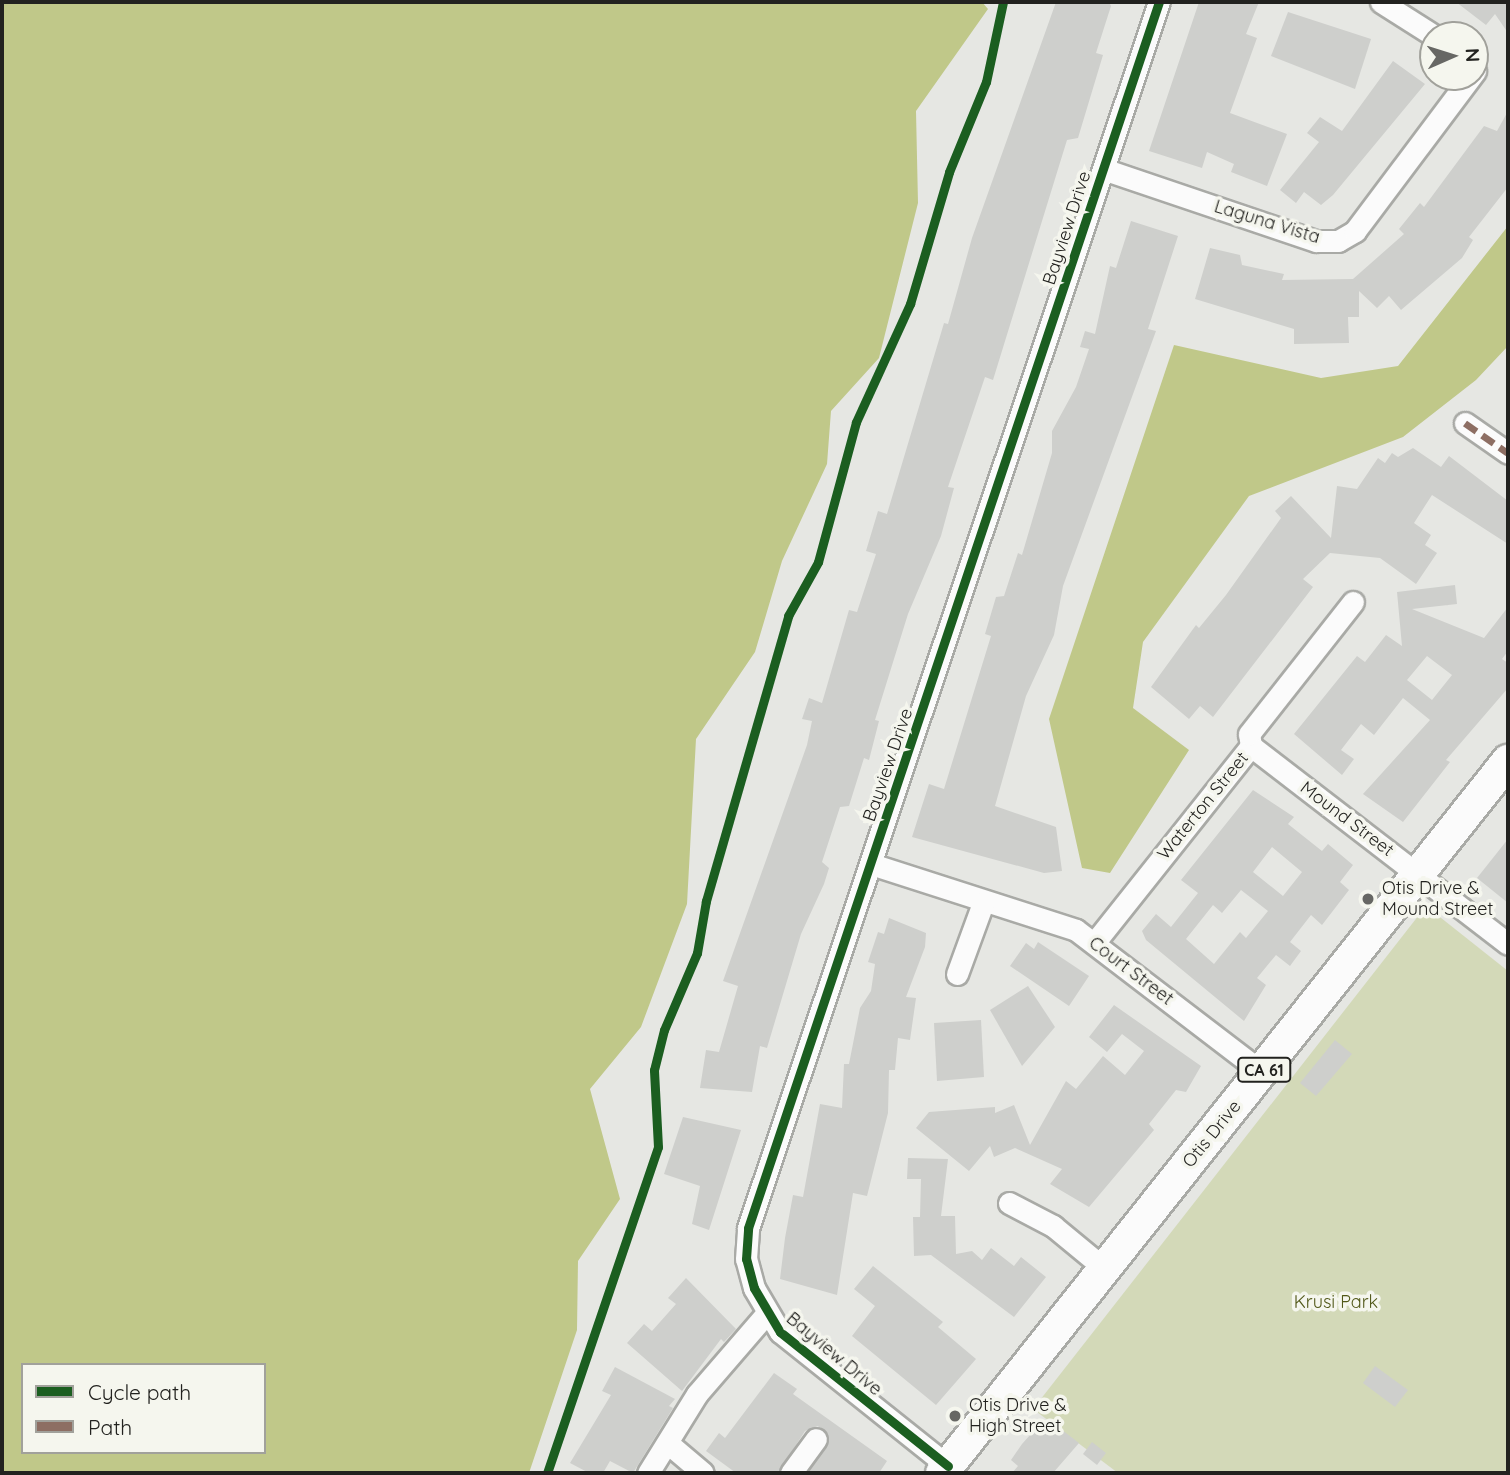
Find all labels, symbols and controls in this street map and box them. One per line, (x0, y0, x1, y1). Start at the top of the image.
north arrow (1419, 21, 1489, 91)
text: N (1461, 47, 1485, 63)
street label: Bayview Drive (1038, 168, 1096, 288)
street label: Laguna Vista (1212, 196, 1322, 248)
street label: Bayview Drive (859, 706, 917, 824)
street label: Waterton Street (1153, 748, 1253, 864)
street label: Mound Street (1296, 777, 1398, 861)
place label: Otis Drive & Mound Street (1382, 878, 1493, 920)
marker: Otis Drive & Mound Street (1360, 891, 1376, 907)
street label: Court Street (1085, 932, 1177, 1010)
road number: CA 61 (1236, 1058, 1292, 1082)
street label: Otis Drive (1178, 1096, 1246, 1172)
park label: Krusi Park (1294, 1291, 1378, 1313)
street label: Bayview Drive (782, 1308, 886, 1400)
legend (21, 1363, 266, 1454)
text: Cycle path (88, 1379, 191, 1405)
place label: Otis Drive & High Street (969, 1395, 1067, 1438)
marker: Otis Drive & High Street (947, 1408, 963, 1424)
text: Path (88, 1414, 132, 1440)

